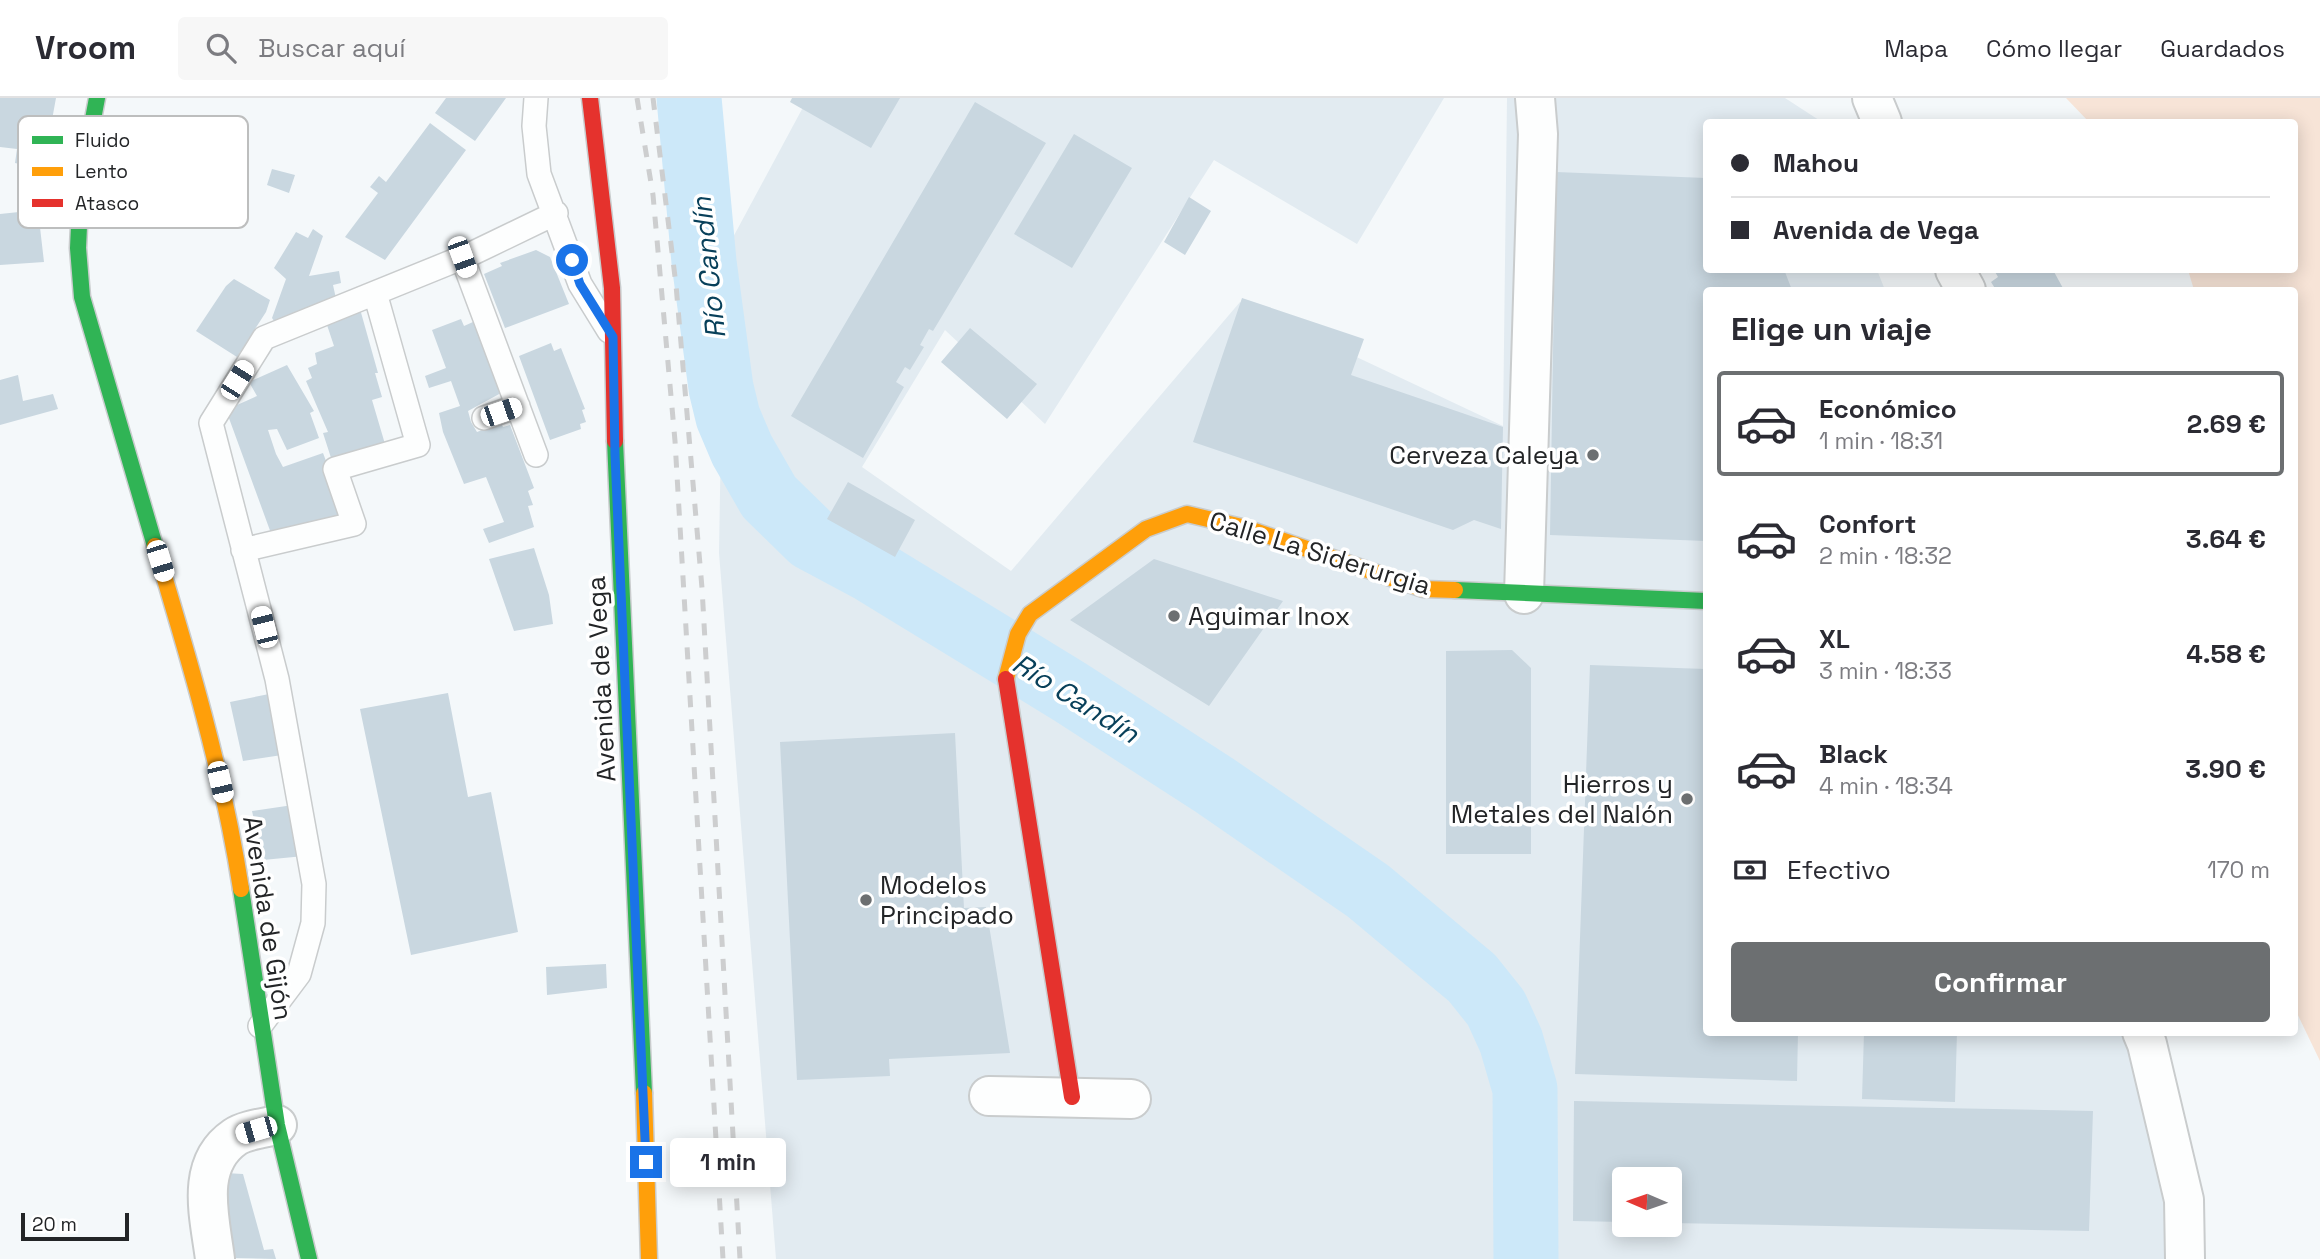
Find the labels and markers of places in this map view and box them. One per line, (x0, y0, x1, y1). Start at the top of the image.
place label: Cerveza Caleya (1389, 438, 1579, 472)
marker: Cerveza Caleya (1585, 447, 1601, 463)
place label: Aguimar Inox (1188, 599, 1350, 633)
marker: Aguimar Inox (1166, 608, 1182, 624)
place label: Hierros y Metales del Nalón (1451, 767, 1673, 831)
marker: Hierros y Metales del Nalón (1679, 791, 1695, 807)
place label: Modelos Principado (880, 868, 1014, 932)
marker: Modelos Principado (858, 892, 874, 908)

